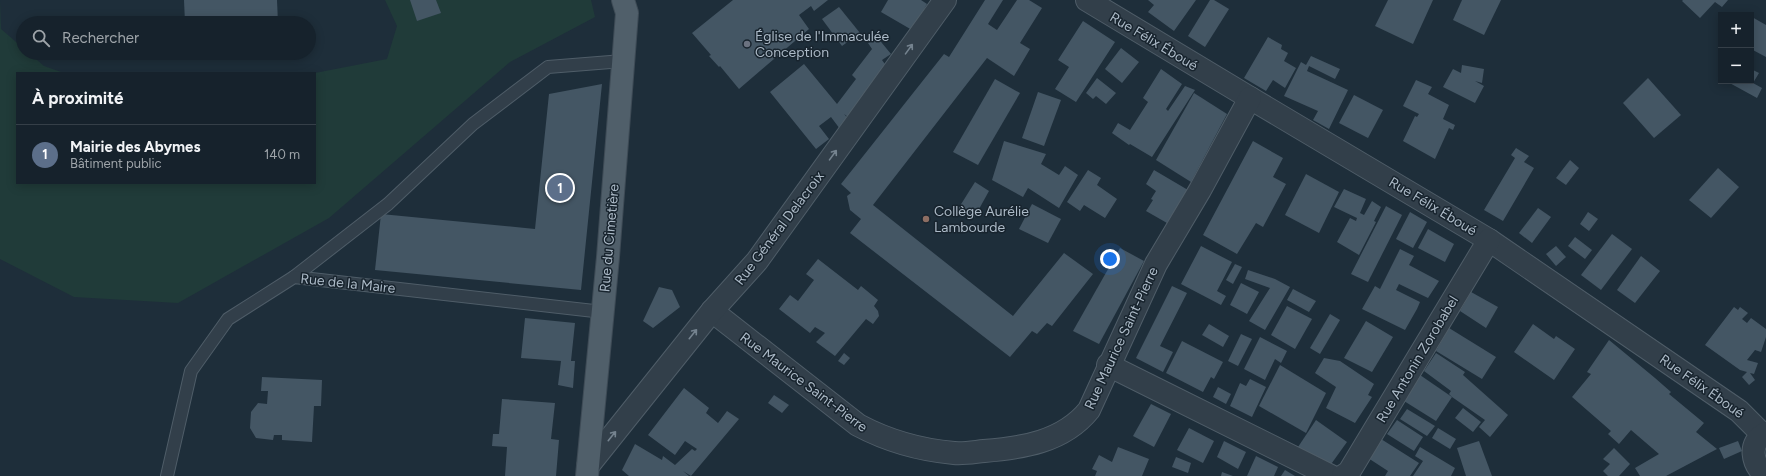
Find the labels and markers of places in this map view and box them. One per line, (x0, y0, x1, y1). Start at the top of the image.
place label: Église de l'Immaculée Conception (755, 28, 890, 61)
marker: Église de l'Immaculée Conception (742, 39, 752, 49)
pin: 1 (547, 173, 573, 203)
place label: Collège Aurélie Lambourde (934, 203, 1029, 236)
marker: Collège Aurélie Lambourde (921, 214, 931, 224)

